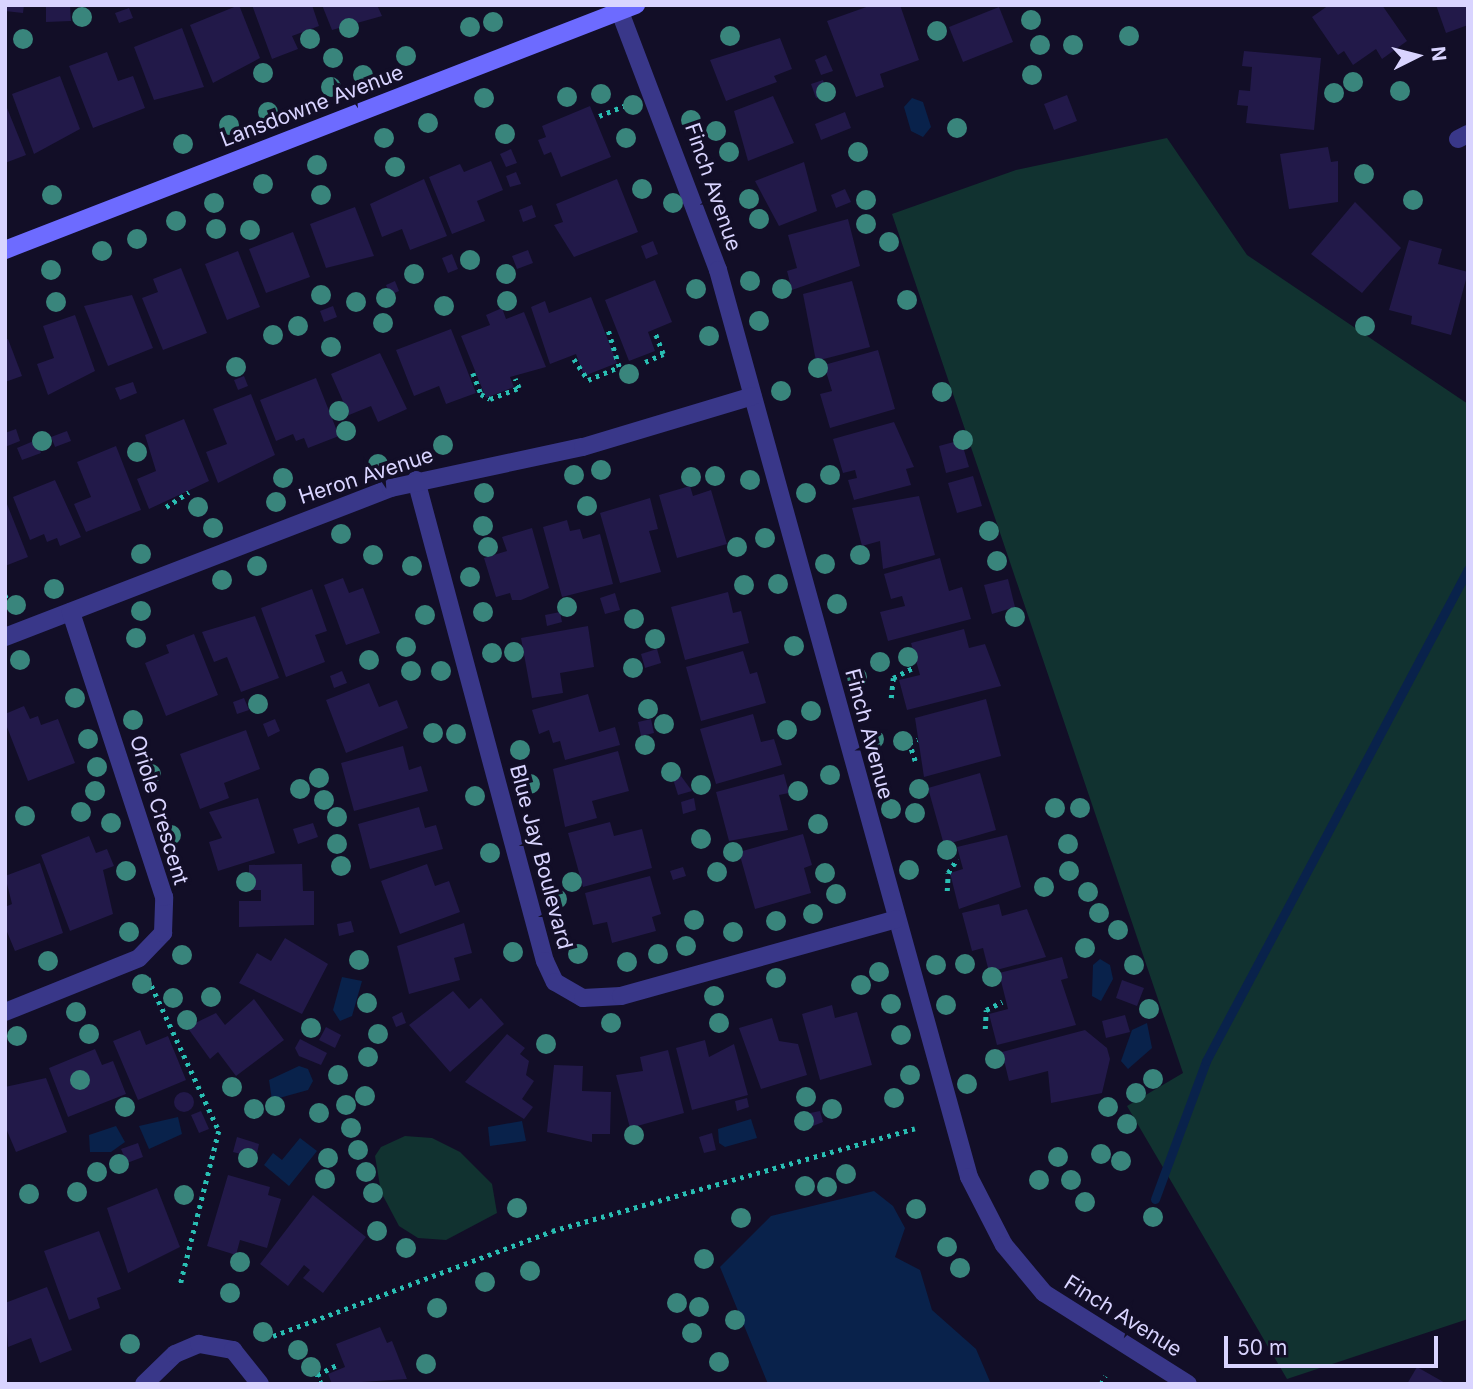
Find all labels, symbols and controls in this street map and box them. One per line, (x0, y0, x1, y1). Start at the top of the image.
north arrow (1382, 21, 1452, 91)
text: N (1426, 45, 1451, 62)
street label: Lansdowne Avenue (217, 60, 407, 152)
street label: Finch Avenue (679, 120, 747, 254)
street label: Heron Avenue (295, 442, 437, 510)
street label: Finch Avenue (839, 666, 899, 802)
street label: Oriole Crescent (124, 732, 194, 888)
street label: Blue Jay Boulevard (504, 762, 578, 952)
street label: Finch Avenue (1060, 1270, 1186, 1362)
scale bar (1228, 1322, 1442, 1366)
text: 50 m (1237, 1335, 1287, 1360)

